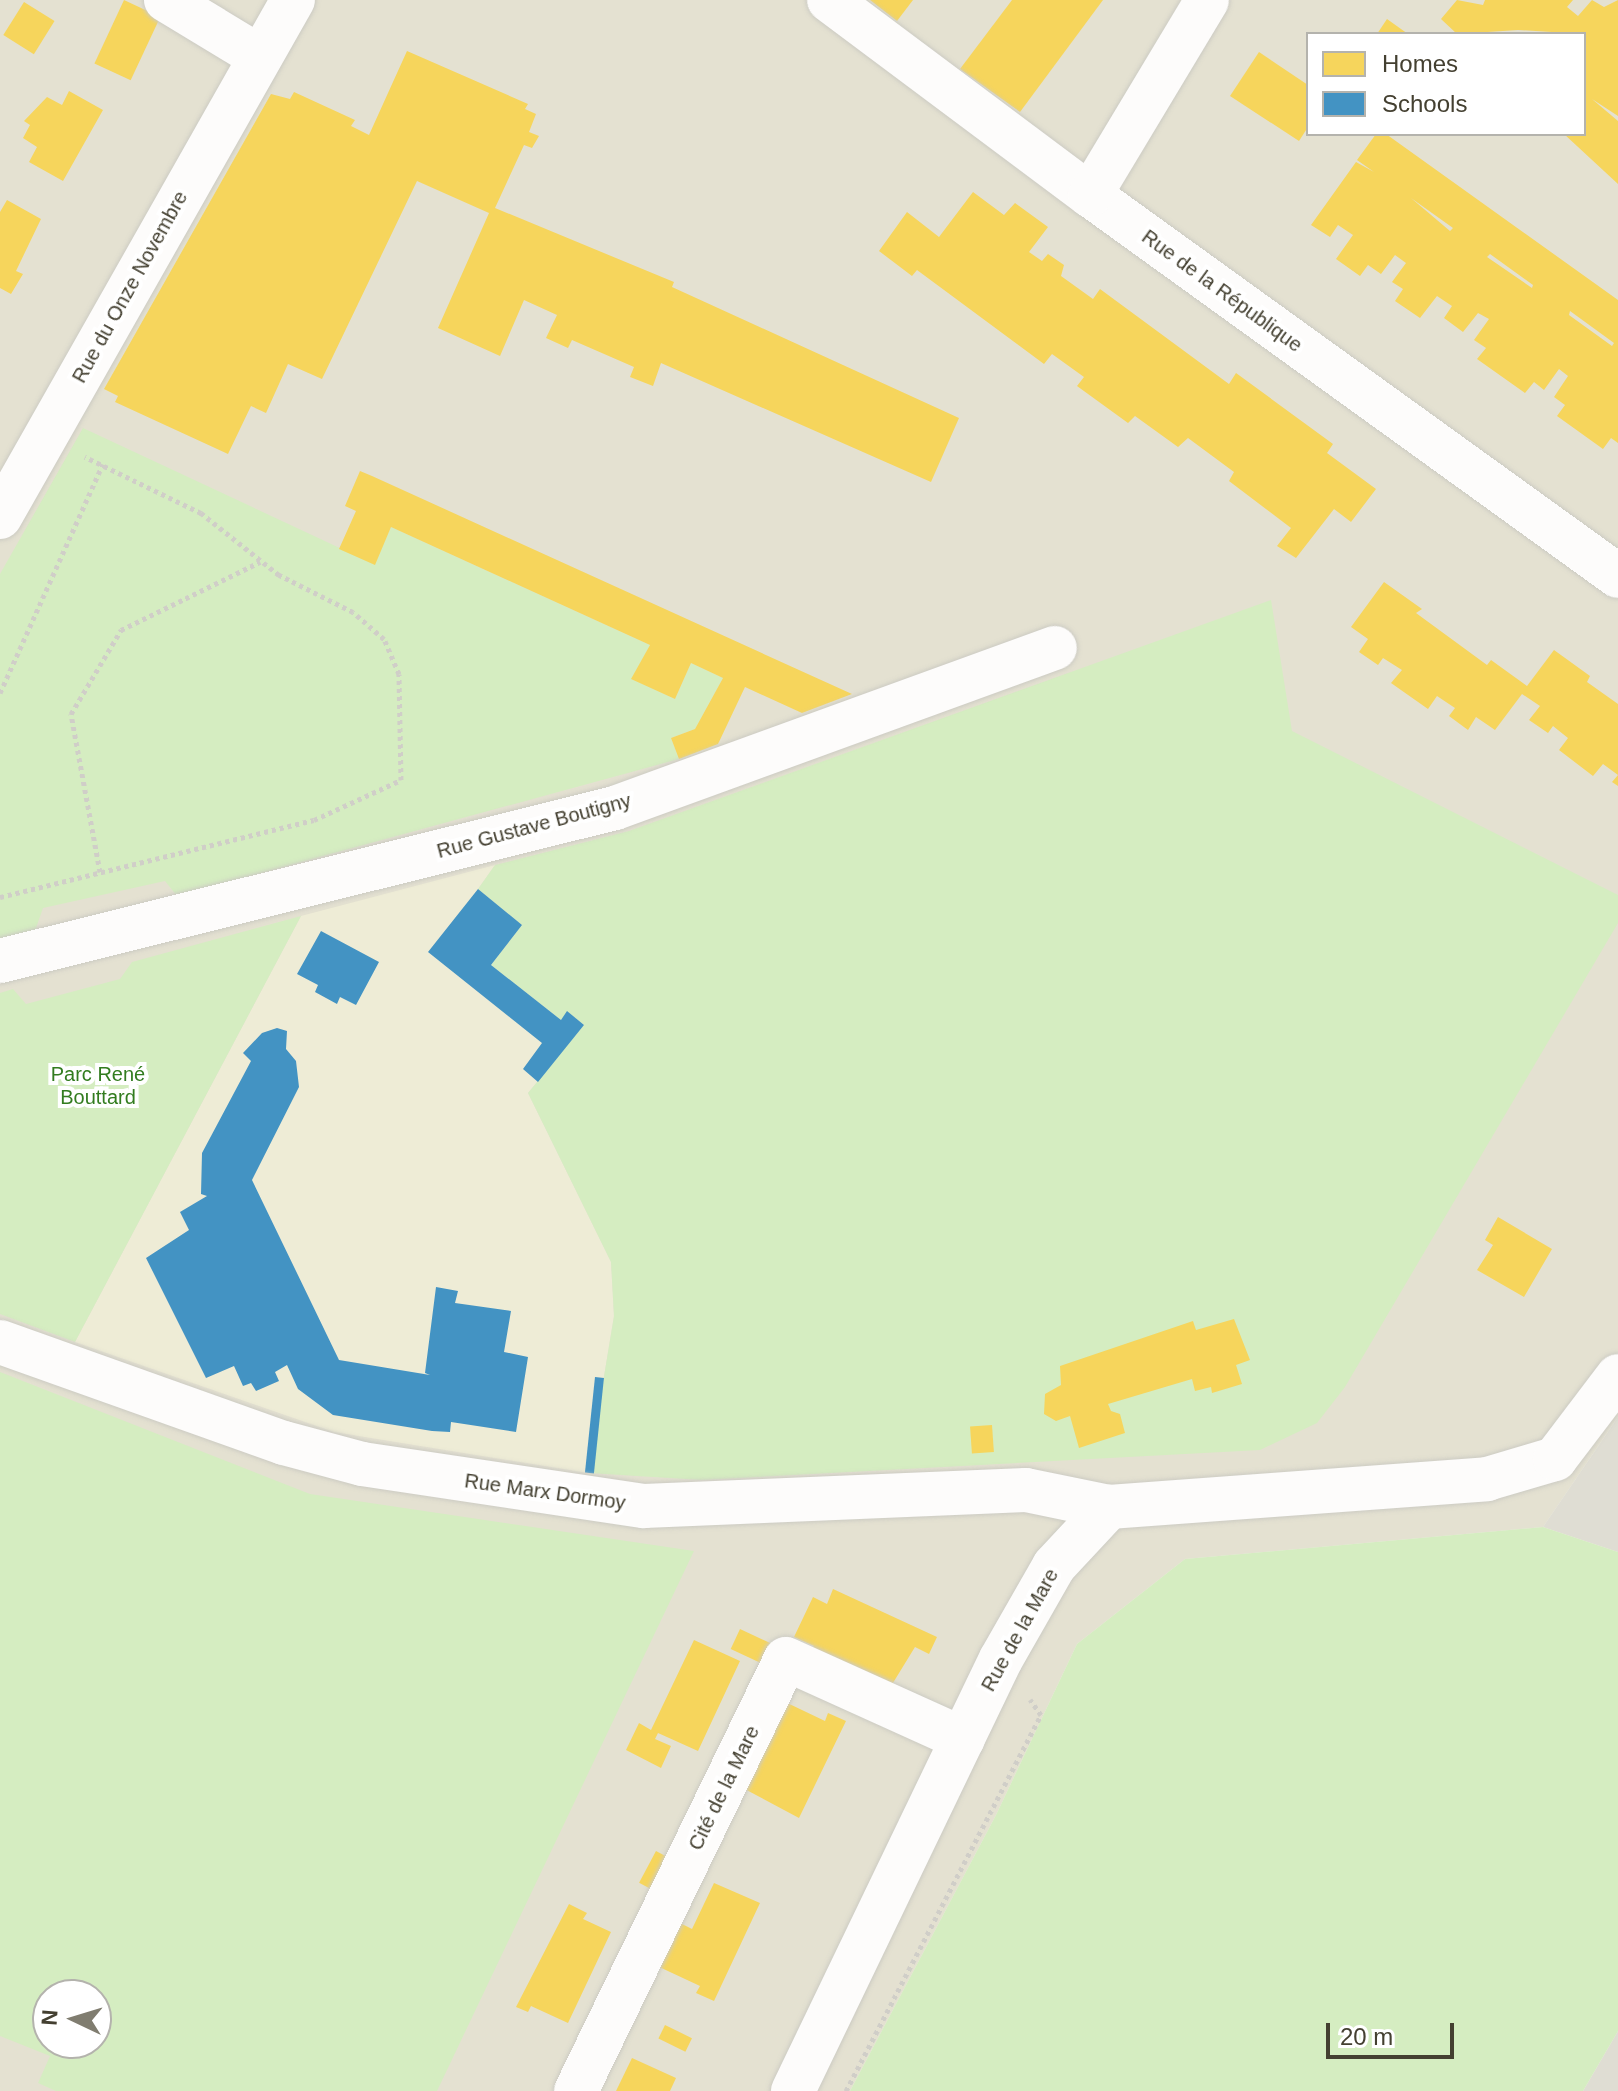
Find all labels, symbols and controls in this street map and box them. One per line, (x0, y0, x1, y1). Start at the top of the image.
legend (1306, 32, 1586, 136)
text: Homes (1382, 50, 1458, 77)
text: Schools (1382, 90, 1467, 117)
street label: Rue du Onze Novembre (67, 187, 193, 387)
street label: Rue de la République (1137, 225, 1307, 357)
street label: Rue Gustave Boutigny (434, 789, 634, 863)
park label: Parc René Bouttard (51, 1063, 145, 1110)
street label: Rue Marx Dormoy (463, 1469, 627, 1515)
street label: Rue de la Mare (976, 1564, 1064, 1696)
street label: Cité de la Mare (683, 1722, 765, 1854)
north arrow (32, 1979, 112, 2059)
scale bar (1330, 2007, 1458, 2057)
text: N (37, 2009, 63, 2026)
text: 20 m (1340, 2023, 1393, 2050)

